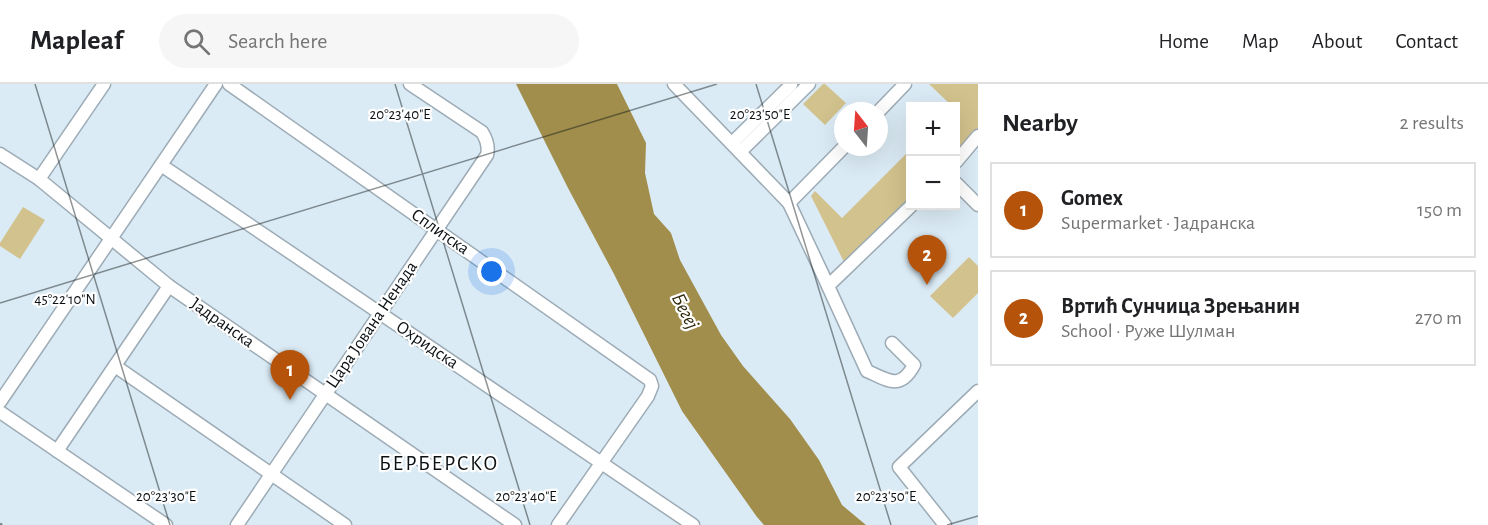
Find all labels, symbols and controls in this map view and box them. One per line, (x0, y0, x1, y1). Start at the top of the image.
search box (159, 14, 579, 68)
icon: search (180, 25, 213, 58)
text: Mapleaf (30, 27, 123, 55)
text: Search here (228, 30, 327, 52)
text: Home (1158, 31, 1209, 52)
text: Map (1242, 31, 1279, 52)
text: About (1312, 31, 1362, 52)
text: Contact (1395, 31, 1458, 52)
north arrow (834, 102, 888, 156)
map controls (906, 102, 960, 210)
button: + (906, 102, 960, 156)
text: 20°23'40"E (369, 107, 431, 122)
text: 20°23'50"E (730, 107, 790, 122)
text: Nearby (1002, 110, 1078, 136)
text: 2 results (1400, 113, 1464, 133)
button: − (906, 156, 960, 210)
text: Gomex (1061, 187, 1123, 209)
text: 1 (1020, 200, 1027, 220)
text: 150 m (1417, 200, 1462, 220)
street label: Сплитска (408, 206, 472, 258)
text: Supermarket · Јадранска (1061, 213, 1255, 233)
pin: 2 (908, 236, 946, 285)
your location (477, 257, 506, 286)
street label: Цара Јована Ненада (323, 258, 421, 392)
water label: Бегеј (668, 290, 703, 332)
text: 45°22'10"N (34, 292, 96, 307)
street label: Јадранска (187, 295, 257, 351)
text: Вртић Сунчица Зрењанин (1061, 295, 1300, 317)
text: 2 (1019, 308, 1028, 328)
text: 270 m (1415, 308, 1462, 328)
street label: Охридска (393, 318, 461, 372)
text: School · Руже Шулман (1061, 321, 1235, 341)
pin: 1 (270, 350, 310, 400)
district label: БЕРБЕРСКО (379, 453, 499, 474)
text: 20°23'30"E (136, 489, 196, 504)
text: 20°23'40"E (495, 489, 557, 504)
text: 20°23'50"E (856, 489, 916, 504)

